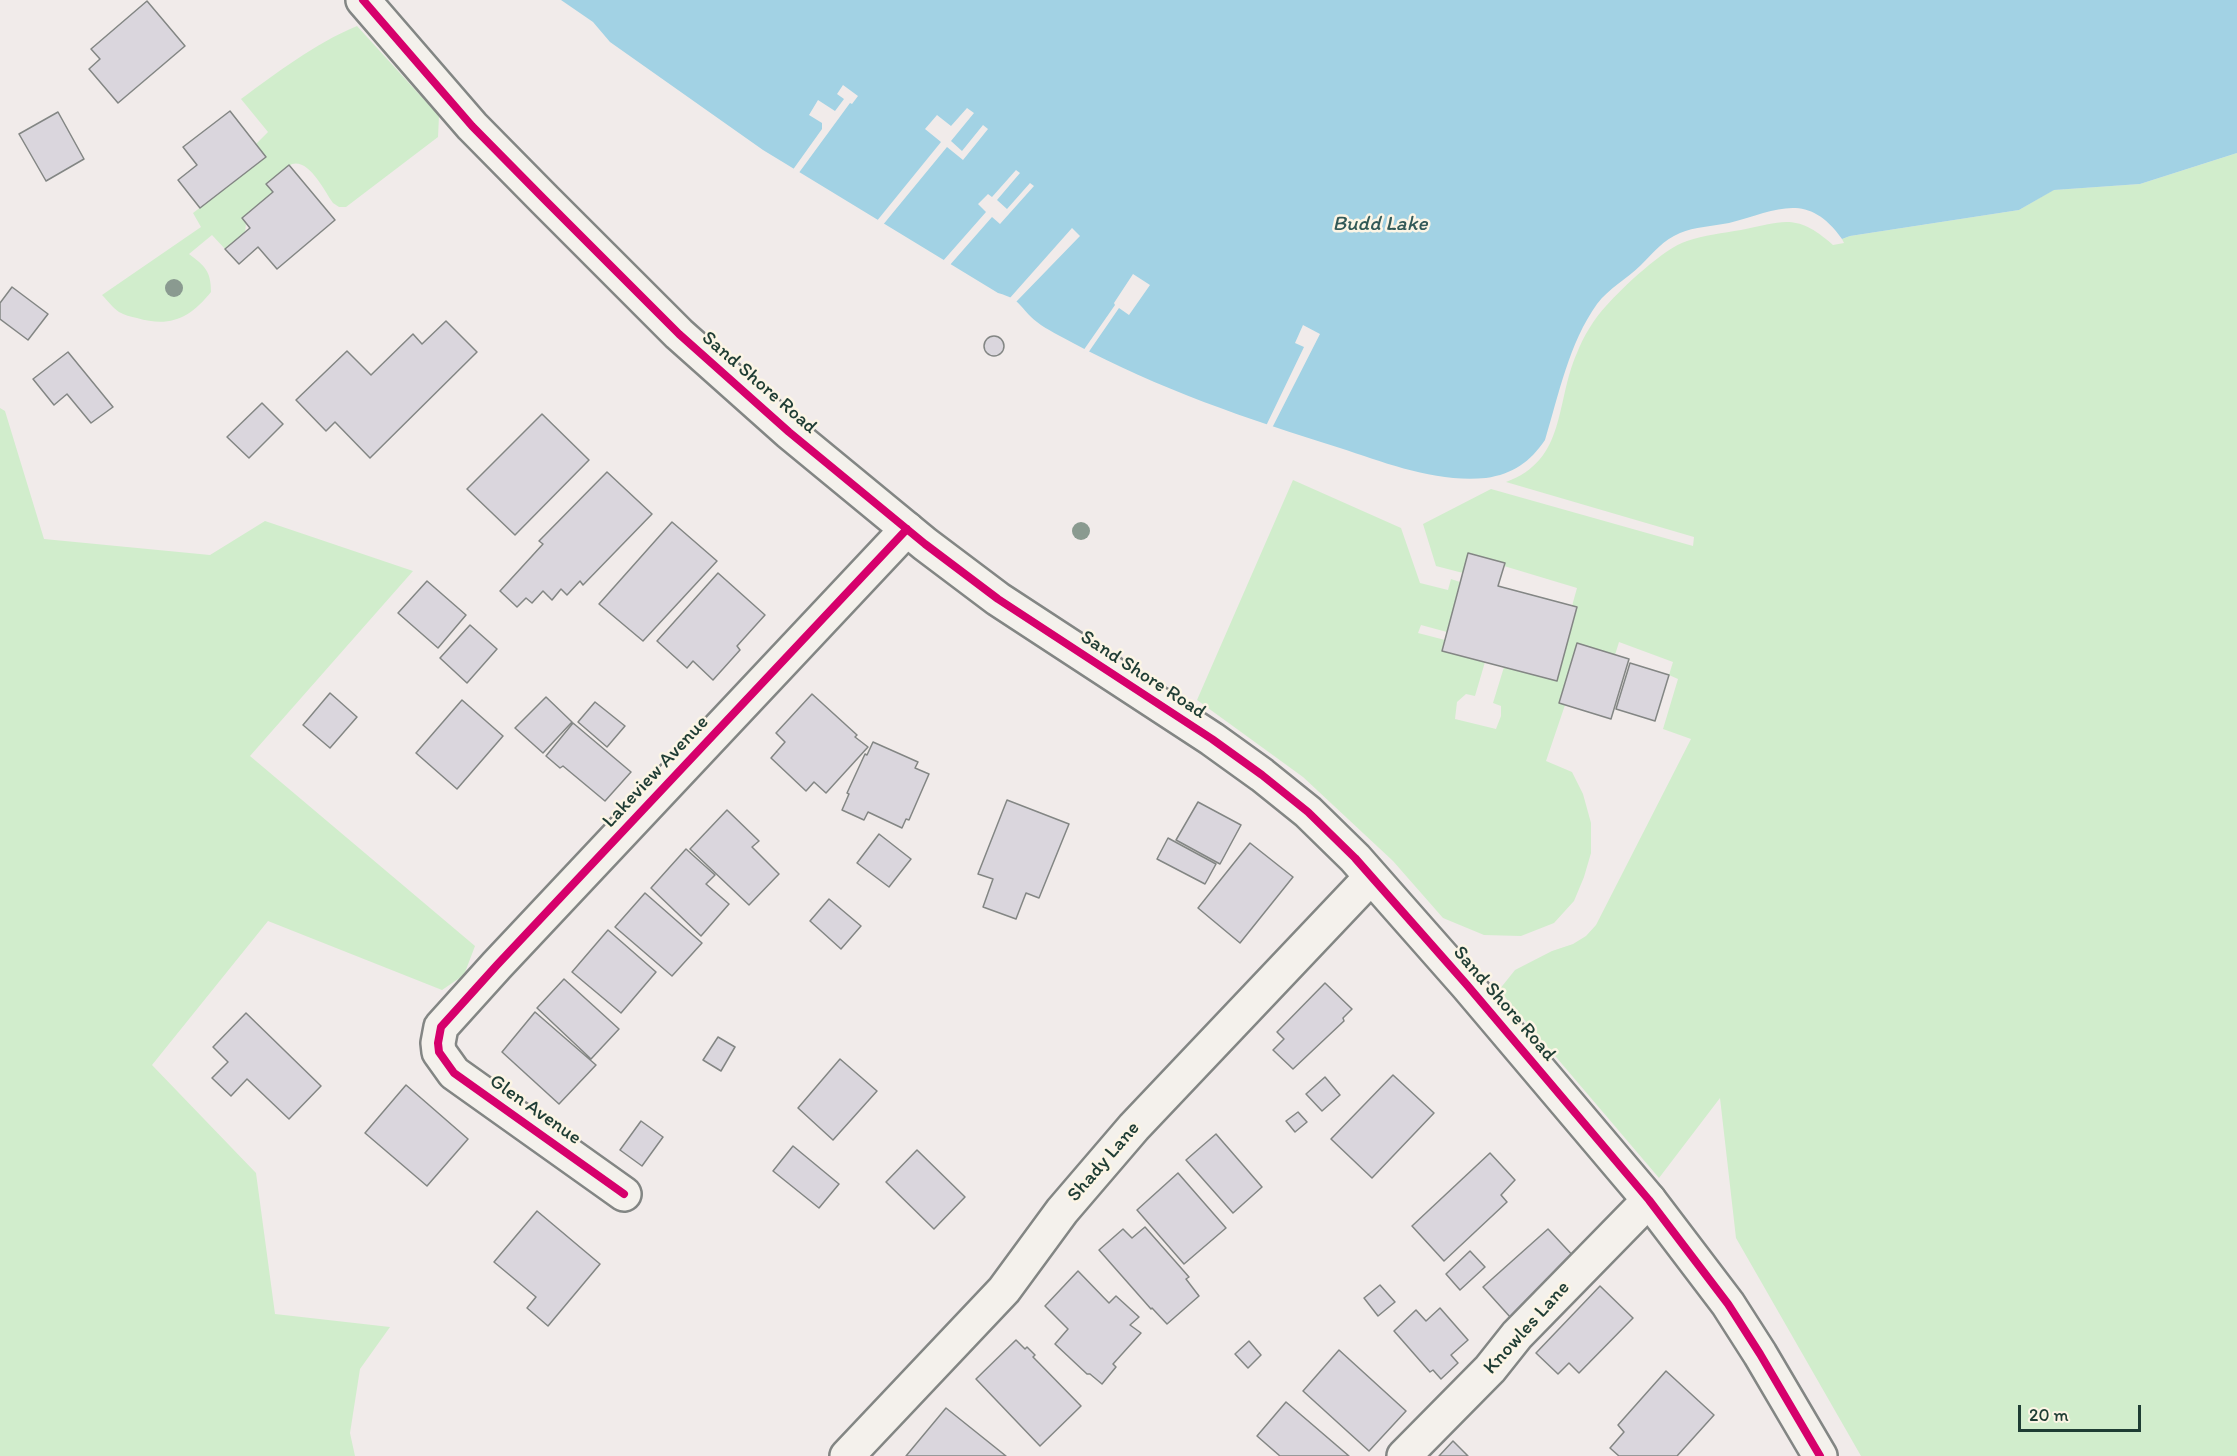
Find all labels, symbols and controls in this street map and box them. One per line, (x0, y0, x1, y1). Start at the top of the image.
water label: Budd Lake (1332, 212, 1428, 238)
street label: Sand Shore Road (696, 326, 822, 440)
street label: Sand Shore Road (1076, 625, 1210, 725)
street label: Lakeview Avenue (598, 711, 714, 833)
street label: Sand Shore Road (1447, 941, 1561, 1067)
street label: Glen Avenue (484, 1070, 586, 1150)
street label: Shady Lane (1063, 1117, 1145, 1207)
street label: Knowles Lane (1479, 1276, 1575, 1380)
scale bar (2021, 1393, 2144, 1431)
text: 20 m (2029, 1404, 2069, 1426)

